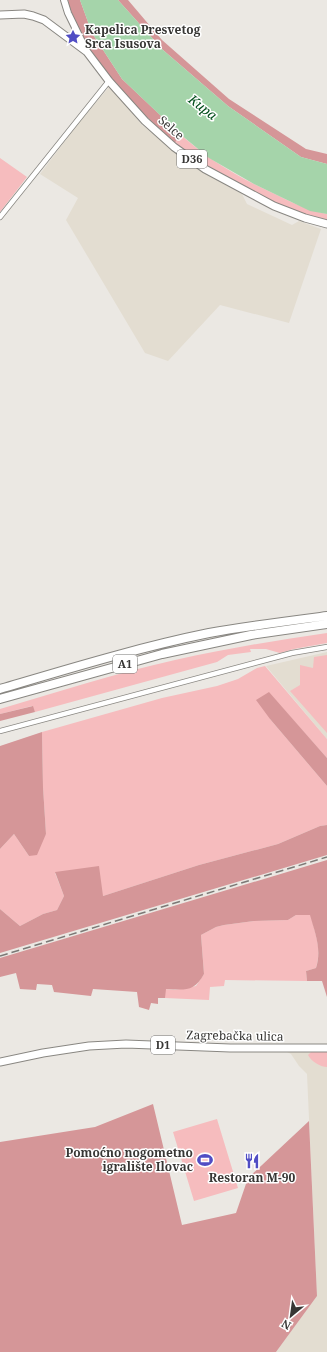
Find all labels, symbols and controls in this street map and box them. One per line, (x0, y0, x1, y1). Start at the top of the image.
place label: Kapelica Presvetog Srca Isusova (85, 21, 201, 52)
place icon: Kapelica Presvetog Srca Isusova (64, 28, 82, 46)
water label: Kupa (184, 90, 221, 124)
street label: Selce (155, 112, 188, 144)
road number: D36 (177, 150, 207, 168)
road number: A1 (113, 655, 137, 673)
street label: Zagrebačka ulica (186, 1026, 284, 1045)
road number: D1 (151, 1036, 175, 1054)
place label: Pomoćno nogometno igralište Ilovac (66, 1144, 193, 1175)
sports icon: Pomoćno nogometno igralište Ilovac (196, 1151, 214, 1169)
restaurant icon: Restoran M-90 (243, 1152, 261, 1170)
place label: Restoran M-90 (209, 1169, 295, 1186)
north arrow (271, 1296, 311, 1336)
text: N (278, 1316, 293, 1334)

